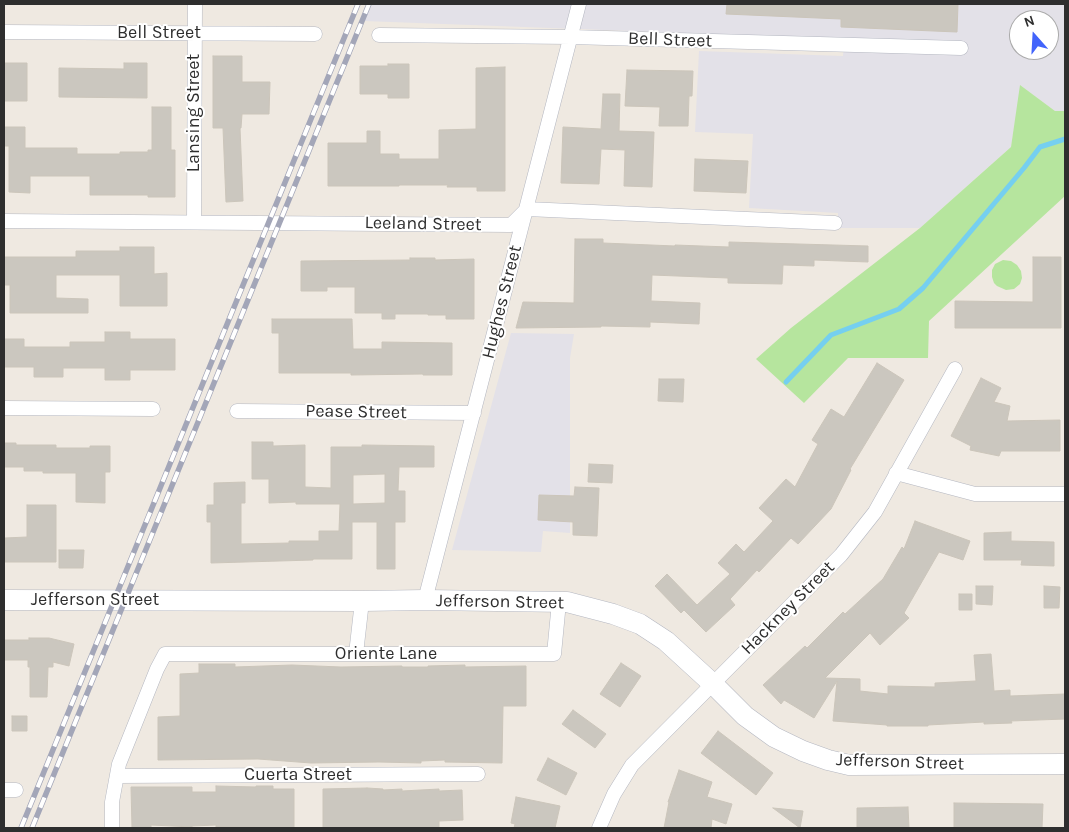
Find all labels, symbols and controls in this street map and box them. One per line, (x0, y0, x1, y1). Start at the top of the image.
north arrow (1009, 10, 1059, 60)
text: N (1022, 12, 1037, 31)
street label: Bell Street (117, 22, 201, 44)
street label: Bell Street (628, 28, 712, 52)
street label: Lansing Street (183, 54, 205, 172)
street label: Leeland Street (364, 212, 482, 236)
street label: Hughes Street (477, 243, 527, 361)
street label: Pease Street (305, 400, 407, 424)
street label: Hackney Street (737, 557, 839, 659)
street label: Jefferson Street (31, 589, 159, 611)
street label: Jefferson Street (436, 590, 564, 614)
street label: Oriente Lane (335, 643, 437, 665)
street label: Jefferson Street (835, 749, 965, 775)
street label: Cuerta Street (244, 764, 352, 786)

